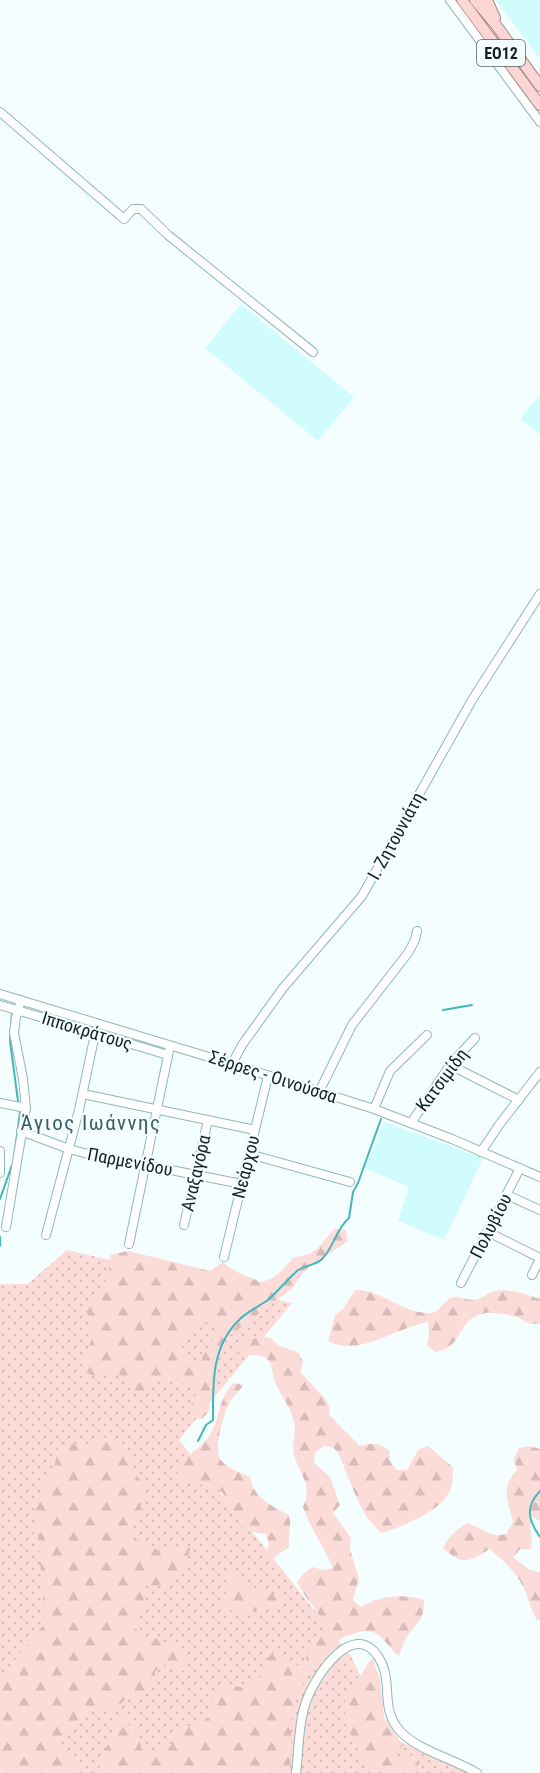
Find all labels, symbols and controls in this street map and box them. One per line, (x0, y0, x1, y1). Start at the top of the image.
road number: ΕΟ12 (477, 40, 525, 66)
street label: Ι. Ζητουνιάτη (363, 788, 428, 883)
street label: Ιπποκράτους (39, 1007, 135, 1054)
street label: Κατσιμίδη (411, 1044, 472, 1115)
street label: Σέρρες - Οινούσσα (207, 1046, 340, 1107)
district label: Άγιος Ιωάννης (21, 1111, 161, 1135)
street label: Αναξαγόρα (177, 1133, 214, 1213)
street label: Νεάρχου (228, 1133, 263, 1201)
street label: Παρμενίδου (86, 1143, 174, 1180)
street label: Πολυβίου (465, 1190, 516, 1262)

